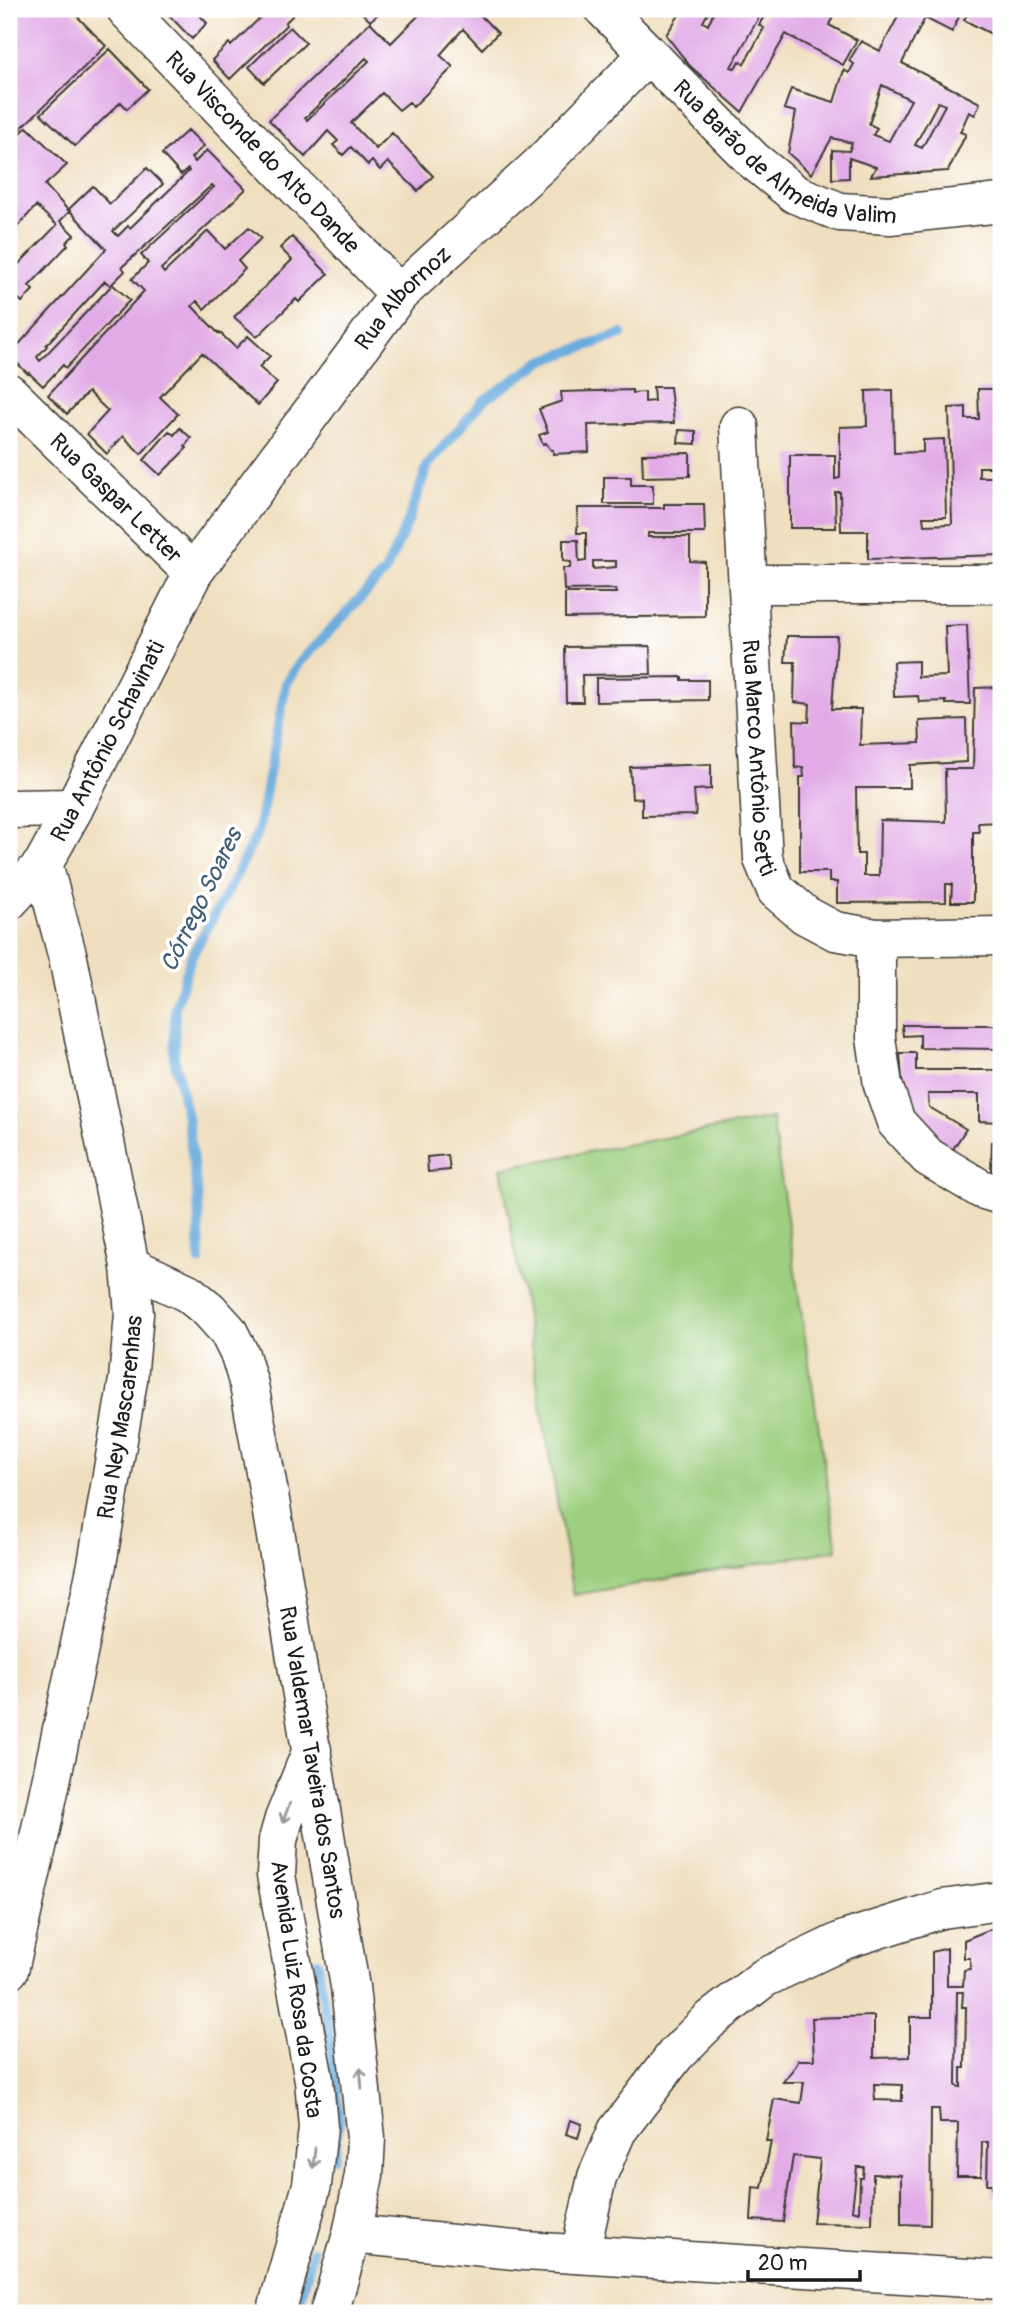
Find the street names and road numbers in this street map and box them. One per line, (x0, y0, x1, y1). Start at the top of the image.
street label: Rua Visconde do Alto Dande (159, 45, 367, 260)
street label: Rua Barão de Almeida Valim (667, 74, 898, 230)
street label: Rua Albornoz (349, 240, 457, 356)
street label: Rua Gaspar Letter (44, 427, 188, 569)
street label: Rua Antônio Schavinati (44, 636, 171, 847)
street label: Rua Marco Antônio Setti (736, 639, 782, 880)
street label: Rua Ney Mascarenhas (91, 1314, 149, 1521)
street label: Rua Valdemar Taveira dos Santos (273, 1604, 352, 1920)
street label: Avenida Luiz Rosa da Costa (264, 1858, 329, 2120)

